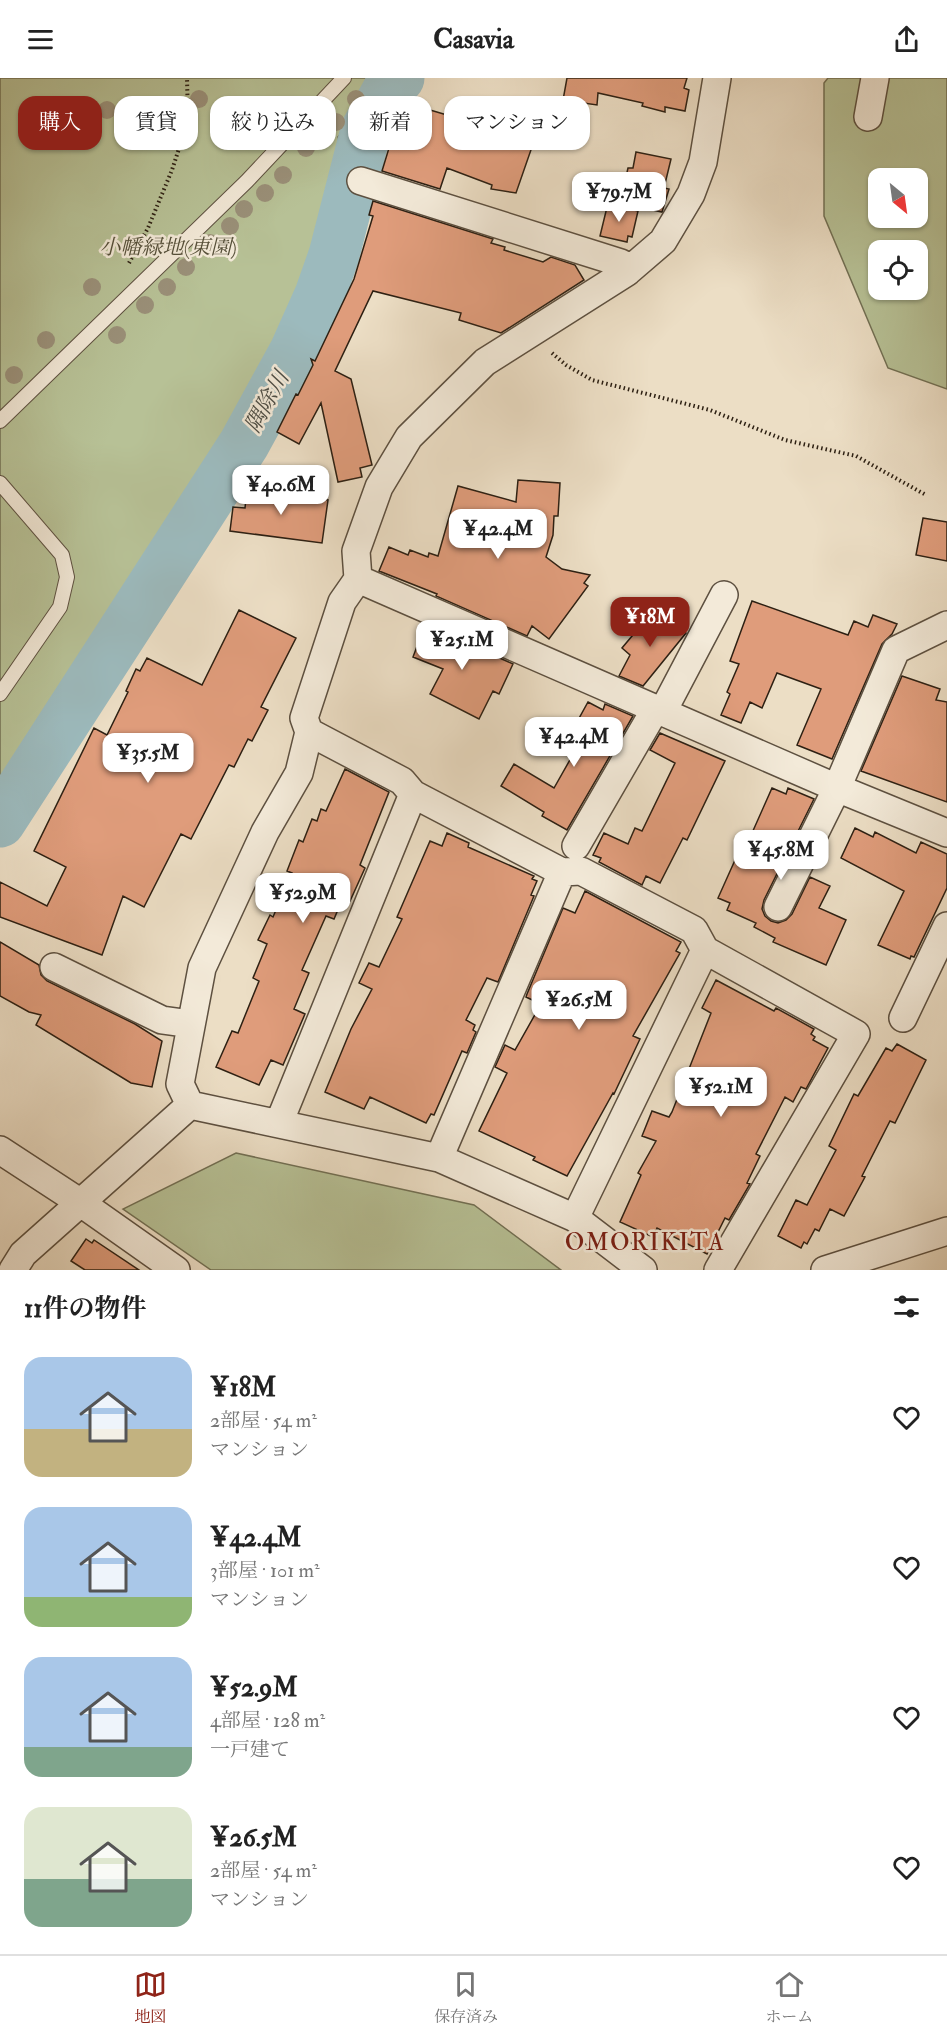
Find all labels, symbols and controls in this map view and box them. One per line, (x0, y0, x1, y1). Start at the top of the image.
icon: menu (24, 23, 57, 56)
text: Casavia (433, 23, 514, 56)
icon: share (890, 23, 923, 56)
chip: 購入 (18, 96, 102, 150)
chip: 賃貸 (114, 96, 198, 150)
chip: 絞り込み (210, 96, 336, 150)
chip: 新着 (348, 96, 432, 150)
chip: マンション (444, 96, 590, 150)
north arrow (868, 168, 928, 228)
map controls (868, 168, 928, 300)
pin: ¥79.7M (570, 172, 668, 223)
text: ¥79.7M (586, 179, 652, 204)
park label: 小幡緑地(東園) (100, 234, 236, 261)
button: locate (868, 240, 928, 300)
water label: 隅除川 (239, 365, 296, 438)
pin: ¥40.6M (232, 465, 330, 516)
text: ¥40.6M (246, 472, 316, 497)
pin: ¥42.4M (449, 509, 547, 560)
text: ¥42.4M (463, 516, 533, 541)
pin: ¥18M (614, 597, 686, 648)
text: ¥18M (625, 604, 675, 629)
pin: ¥25.1M (413, 620, 511, 671)
text: ¥25.1M (430, 627, 494, 652)
pin: ¥42.4M (525, 717, 623, 768)
text: ¥42.4M (539, 724, 609, 749)
pin: ¥35.5M (99, 733, 197, 784)
text: ¥35.5M (117, 740, 179, 765)
pin: ¥45.8M (732, 830, 830, 881)
text: ¥45.8M (748, 837, 814, 862)
pin: ¥52.9M (254, 873, 352, 924)
text: ¥52.9M (269, 880, 337, 905)
pin: ¥26.5M (530, 980, 628, 1031)
text: ¥26.5M (546, 987, 612, 1012)
pin: ¥52.1M (672, 1067, 770, 1118)
text: ¥52.1M (689, 1074, 753, 1099)
district label: OMORIKITA (565, 1227, 725, 1258)
icon: filters (890, 1290, 923, 1323)
text: 11件の物件 (24, 1293, 147, 1325)
text: ¥18M (210, 1372, 276, 1404)
icon: home (72, 1381, 144, 1453)
icon: heart (890, 1401, 923, 1434)
text: 2部屋 · 54 m² (210, 1408, 317, 1433)
text: マンション (210, 1437, 309, 1462)
text: ¥42.4M (210, 1522, 301, 1554)
icon: home (72, 1531, 144, 1603)
icon: heart (890, 1551, 923, 1584)
text: 3部屋 · 101 m² (210, 1558, 320, 1583)
text: マンション (210, 1587, 309, 1612)
text: ¥52.9M (210, 1672, 298, 1704)
icon: home (72, 1681, 144, 1753)
icon: heart (890, 1701, 923, 1734)
text: 4部屋 · 128 m² (210, 1708, 325, 1733)
text: 一戸建て (210, 1737, 290, 1762)
text: ¥26.5M (210, 1822, 297, 1854)
icon: home (72, 1831, 144, 1903)
icon: heart (890, 1851, 923, 1884)
text: 2部屋 · 54 m² (210, 1858, 317, 1883)
text: マンション (210, 1887, 309, 1912)
tab: 地図 (134, 1968, 167, 2027)
tab: 保存済み (434, 1968, 498, 2027)
tab: ホーム (765, 1968, 813, 2027)

